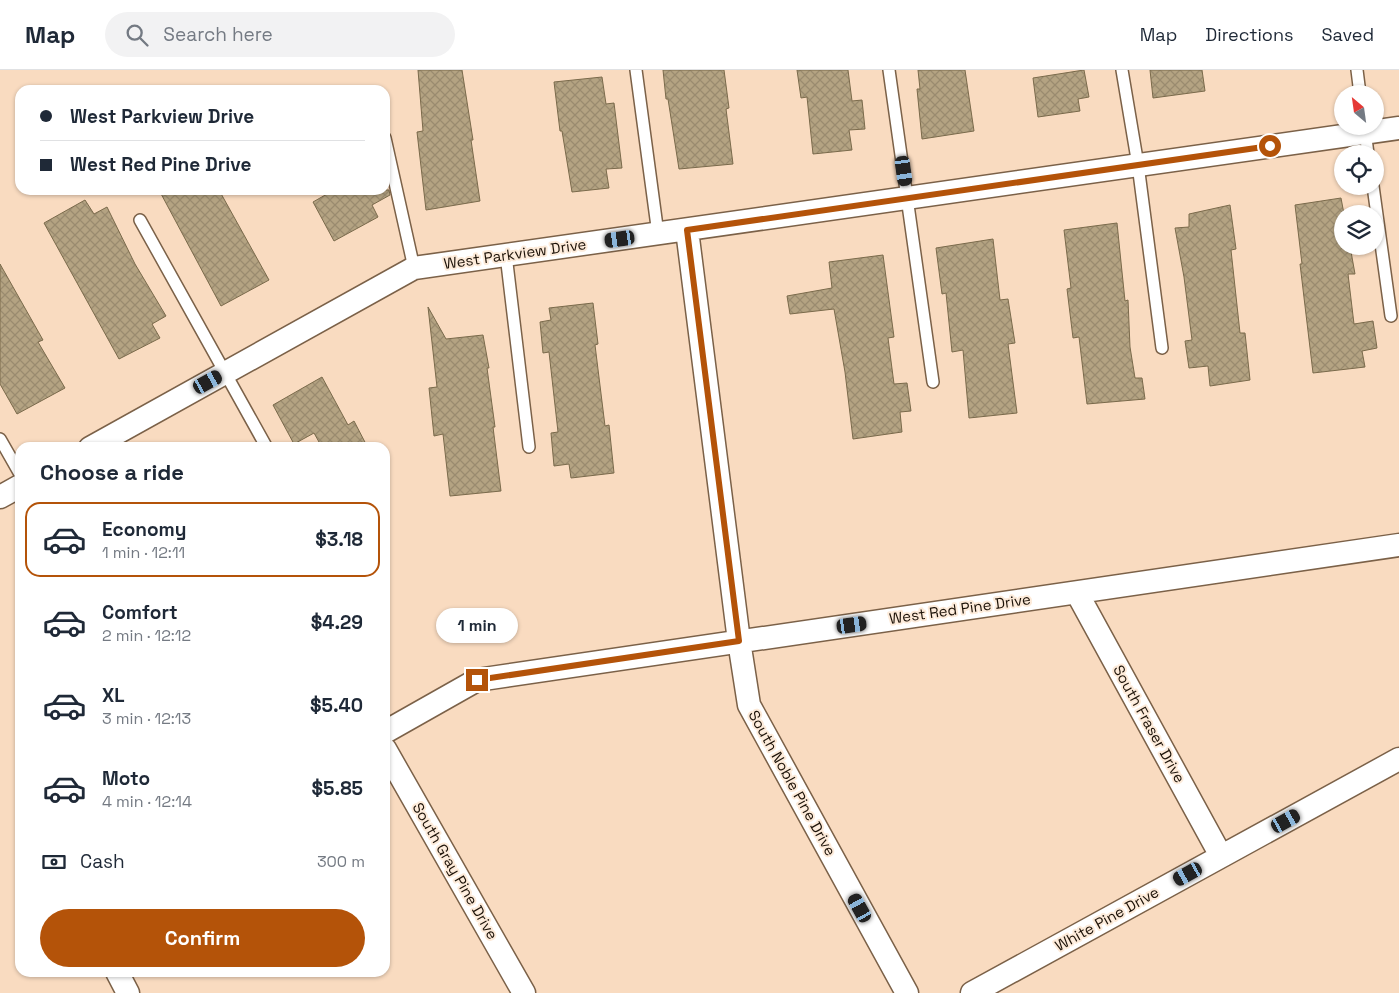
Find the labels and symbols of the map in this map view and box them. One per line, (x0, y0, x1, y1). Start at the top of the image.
north arrow (1334, 85, 1384, 135)
route start (1259, 135, 1281, 157)
car (894, 155, 913, 187)
car (604, 229, 635, 249)
street label: West Parkview Drive (442, 234, 588, 273)
car (191, 368, 224, 396)
street label: West Red Pine Drive (888, 589, 1032, 628)
callout: 1 min (436, 608, 518, 642)
car (836, 615, 867, 635)
street label: South Fraser Drive (1109, 661, 1190, 786)
route end (466, 669, 488, 691)
street label: South Noble Pine Drive (745, 707, 840, 859)
street label: South Gray Pine Drive (408, 799, 502, 943)
car (1269, 807, 1302, 835)
car (1171, 860, 1204, 888)
street label: White Pine Drive (1051, 882, 1162, 955)
car (846, 891, 873, 925)

